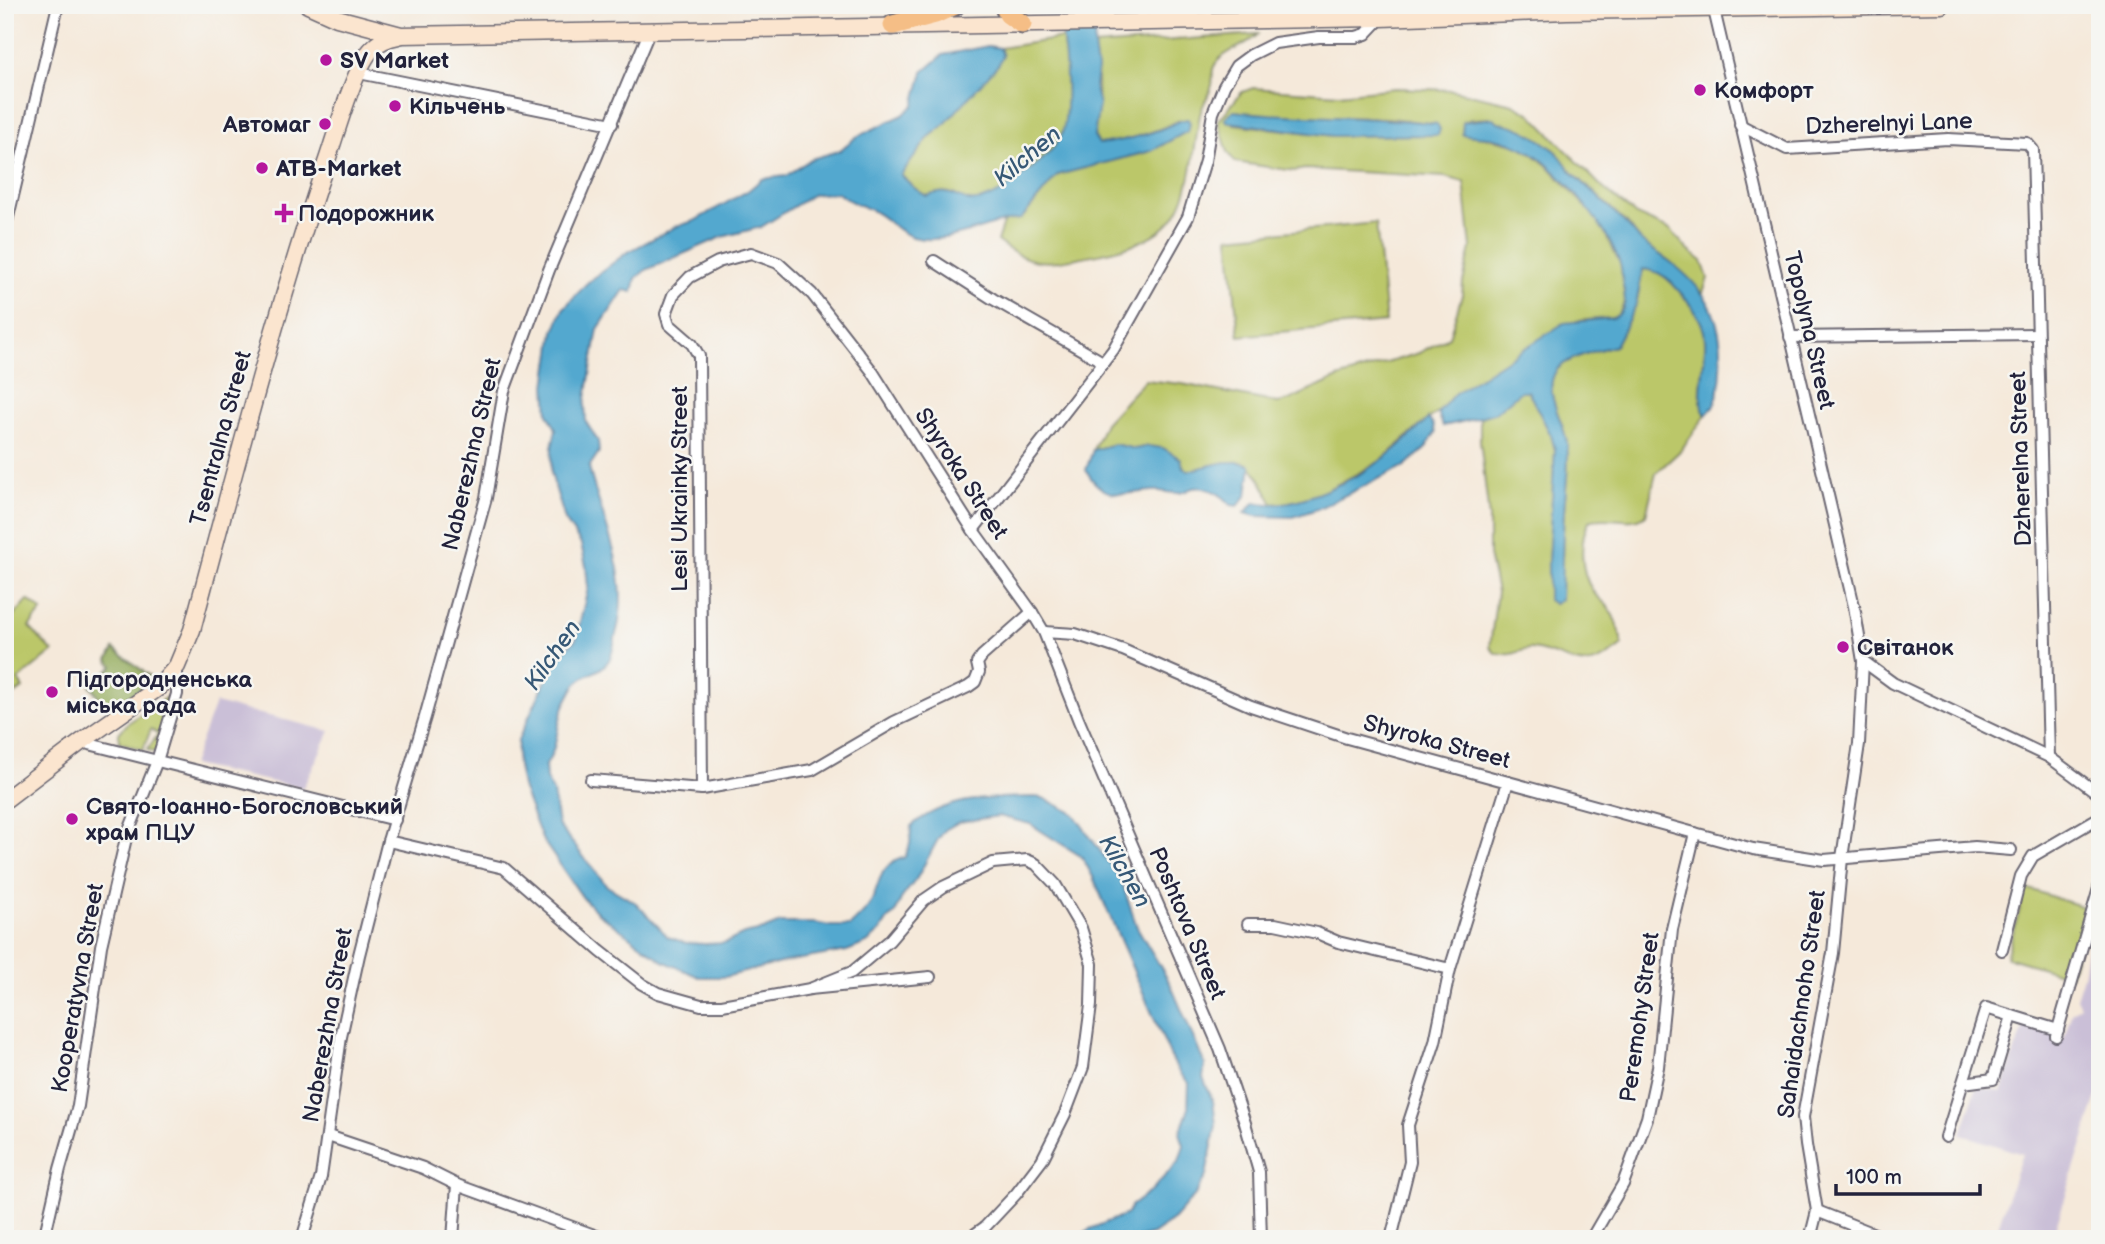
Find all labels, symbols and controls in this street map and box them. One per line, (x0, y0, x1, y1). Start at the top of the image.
place label: SV Market (340, 47, 449, 75)
marker: SV Market (318, 52, 334, 68)
place label: Комфорт (1714, 77, 1814, 105)
marker: Комфорт (1692, 82, 1708, 98)
place label: Кільчень (409, 93, 505, 121)
marker: Кільчень (387, 98, 403, 114)
street label: Dzherelnyi Lane (1805, 107, 1973, 141)
place label: Автомаг (222, 111, 311, 139)
marker: Автомаг (317, 116, 333, 132)
water label: Kilchen (988, 120, 1067, 193)
place label: ATB-Market (275, 155, 402, 183)
marker: ATB-Market (254, 160, 270, 176)
place label: Подорожник (298, 200, 435, 228)
marker: Подорожник (276, 205, 292, 221)
street label: Topolyna Street (1777, 248, 1841, 412)
street label: Tsentralna Street (184, 348, 258, 529)
street label: Naberezhna Street (436, 355, 508, 553)
street label: Dzherelna Street (2004, 371, 2038, 547)
street label: Lesi Ukrainky Street (666, 386, 694, 592)
street label: Shyroka Street (908, 403, 1014, 544)
water label: Kilchen (518, 614, 587, 696)
place label: Світанок (1857, 634, 1954, 662)
marker: Світанок (1835, 639, 1851, 655)
place label: Підгородненська міська рада (66, 666, 253, 720)
marker: Підгородненська міська рада (44, 684, 60, 700)
street label: Shyroka Street (1360, 709, 1513, 775)
place label: Свято-Іоанно-Богословський храм ПЦУ (86, 793, 403, 847)
marker: Свято-Іоанно-Богословський храм ПЦУ (64, 811, 80, 827)
water label: Kilchen (1092, 830, 1157, 913)
street label: Poshtova Street (1142, 843, 1232, 1004)
street label: Kooperatyvna Street (46, 881, 110, 1095)
street label: Sahaidachnoho Street (1772, 888, 1832, 1120)
street label: Naberezhna Street (297, 926, 359, 1125)
street label: Peremohy Street (1614, 930, 1666, 1104)
scale bar (1836, 1153, 1979, 1197)
text: 100 m (1846, 1165, 1902, 1190)

